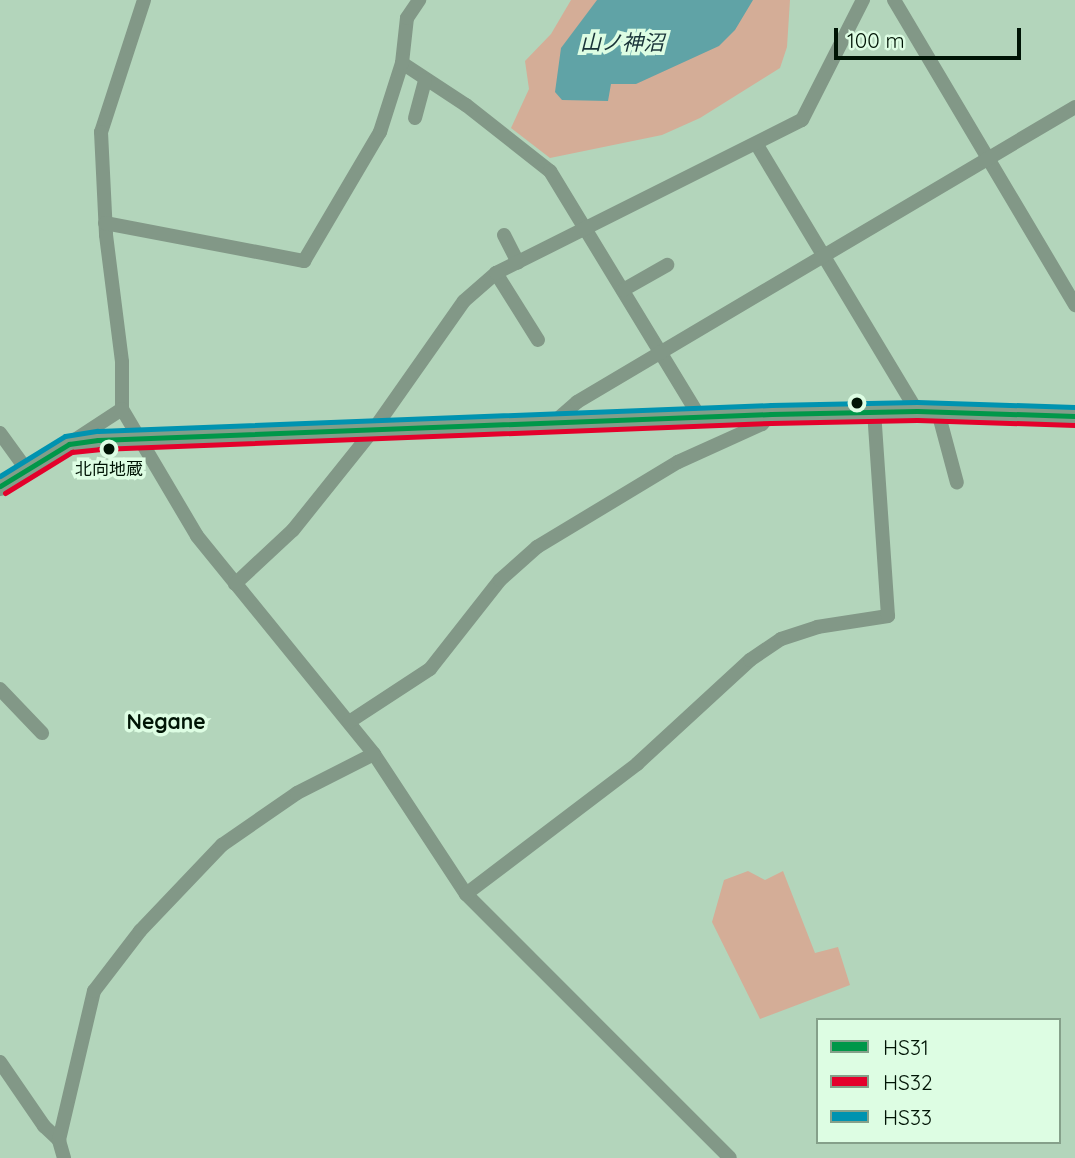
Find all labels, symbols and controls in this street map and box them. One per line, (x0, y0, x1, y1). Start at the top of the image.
scale bar (837, 14, 1024, 58)
text: 100 m (847, 27, 905, 53)
water label: 山ノ神沼 (580, 29, 664, 55)
unlabelled marker (850, 396, 864, 410)
marker: 北向地蔵 (102, 442, 116, 456)
place label: 北向地蔵 (75, 459, 143, 479)
district label: Negane (126, 708, 206, 734)
legend (816, 1018, 1061, 1144)
text: HS31 (883, 1034, 929, 1060)
text: HS32 (883, 1069, 933, 1095)
text: HS33 (883, 1104, 932, 1130)

